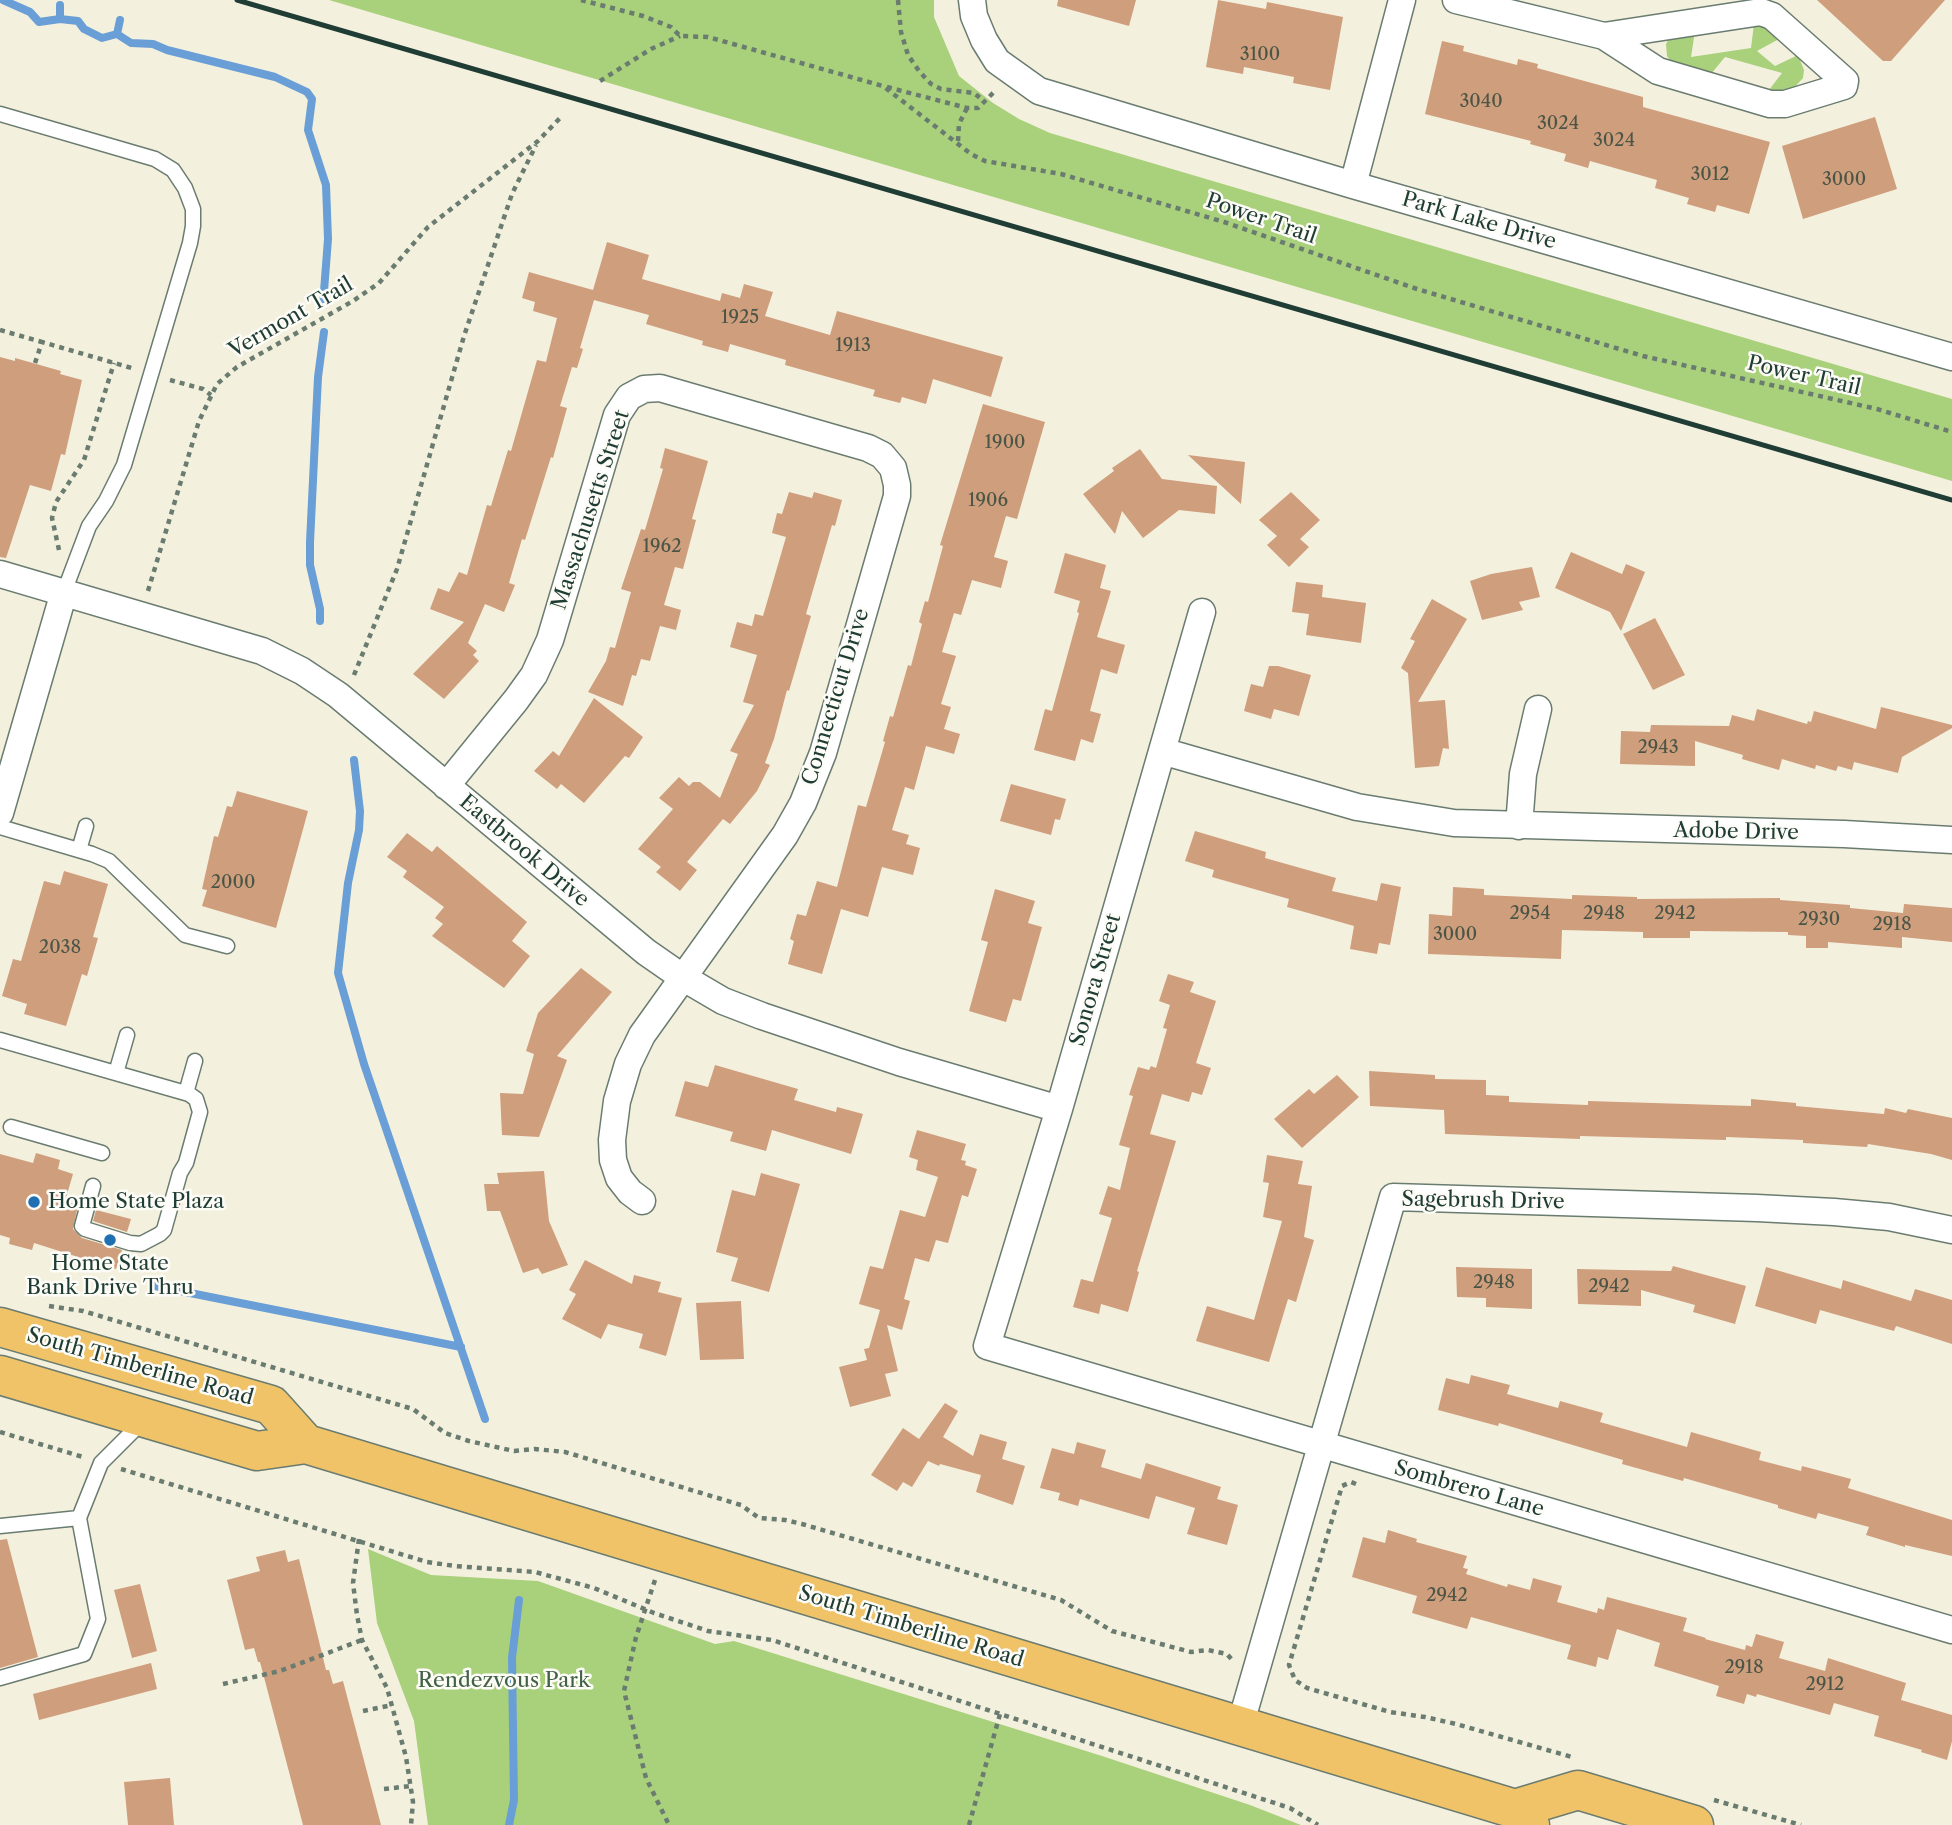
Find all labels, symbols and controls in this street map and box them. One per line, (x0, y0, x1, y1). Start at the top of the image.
house number: 3100 (1240, 44, 1280, 66)
house number: 3040 (1459, 91, 1503, 113)
house number: 3024 (1537, 113, 1579, 135)
house number: 3024 (1593, 130, 1635, 152)
house number: 3012 (1690, 164, 1730, 186)
house number: 3000 (1822, 169, 1866, 191)
street label: Park Lake Drive (1399, 187, 1559, 255)
street label: Power Trail (1202, 188, 1320, 250)
street label: Vermont Trail (224, 272, 358, 364)
house number: 1925 (721, 307, 759, 329)
house number: 1913 (835, 335, 871, 357)
street label: Power Trail (1745, 351, 1863, 401)
street label: Massachusetts Street (547, 407, 635, 613)
house number: 1900 (985, 432, 1025, 454)
house number: 1906 (968, 490, 1008, 512)
house number: 1962 (642, 536, 682, 558)
street label: Connecticut Drive (797, 606, 875, 788)
house number: 2943 (1637, 737, 1679, 759)
street label: Eastbrook Drive (454, 790, 594, 912)
street label: Adobe Drive (1673, 818, 1799, 846)
house number: 2000 (211, 872, 255, 894)
house number: 2954 (1509, 903, 1551, 925)
house number: 2948 (1583, 903, 1625, 925)
house number: 2942 (1654, 903, 1696, 925)
house number: 2930 (1798, 909, 1840, 931)
street label: Sonora Street (1065, 911, 1127, 1049)
house number: 2918 (1872, 914, 1912, 936)
house number: 3000 (1433, 924, 1477, 946)
house number: 2038 (39, 937, 81, 959)
street label: Sagebrush Drive (1401, 1187, 1565, 1215)
place label: Home State Plaza (48, 1189, 224, 1215)
marker: Home State Plaza (26, 1194, 42, 1210)
marker: Home State Bank Drive Thru (102, 1232, 118, 1248)
place label: Home State Bank Drive Thru (26, 1251, 194, 1301)
house number: 2948 (1473, 1272, 1515, 1294)
house number: 2942 (1588, 1276, 1630, 1298)
street label: South Timberline Road (24, 1323, 256, 1411)
street label: Sombrero Lane (1391, 1456, 1547, 1522)
street label: South Timberline Road (795, 1581, 1027, 1673)
house number: 2942 (1426, 1585, 1468, 1607)
house number: 2918 (1724, 1657, 1764, 1679)
park label: Rendezvous Park (418, 1668, 590, 1694)
house number: 2912 (1806, 1674, 1844, 1696)

